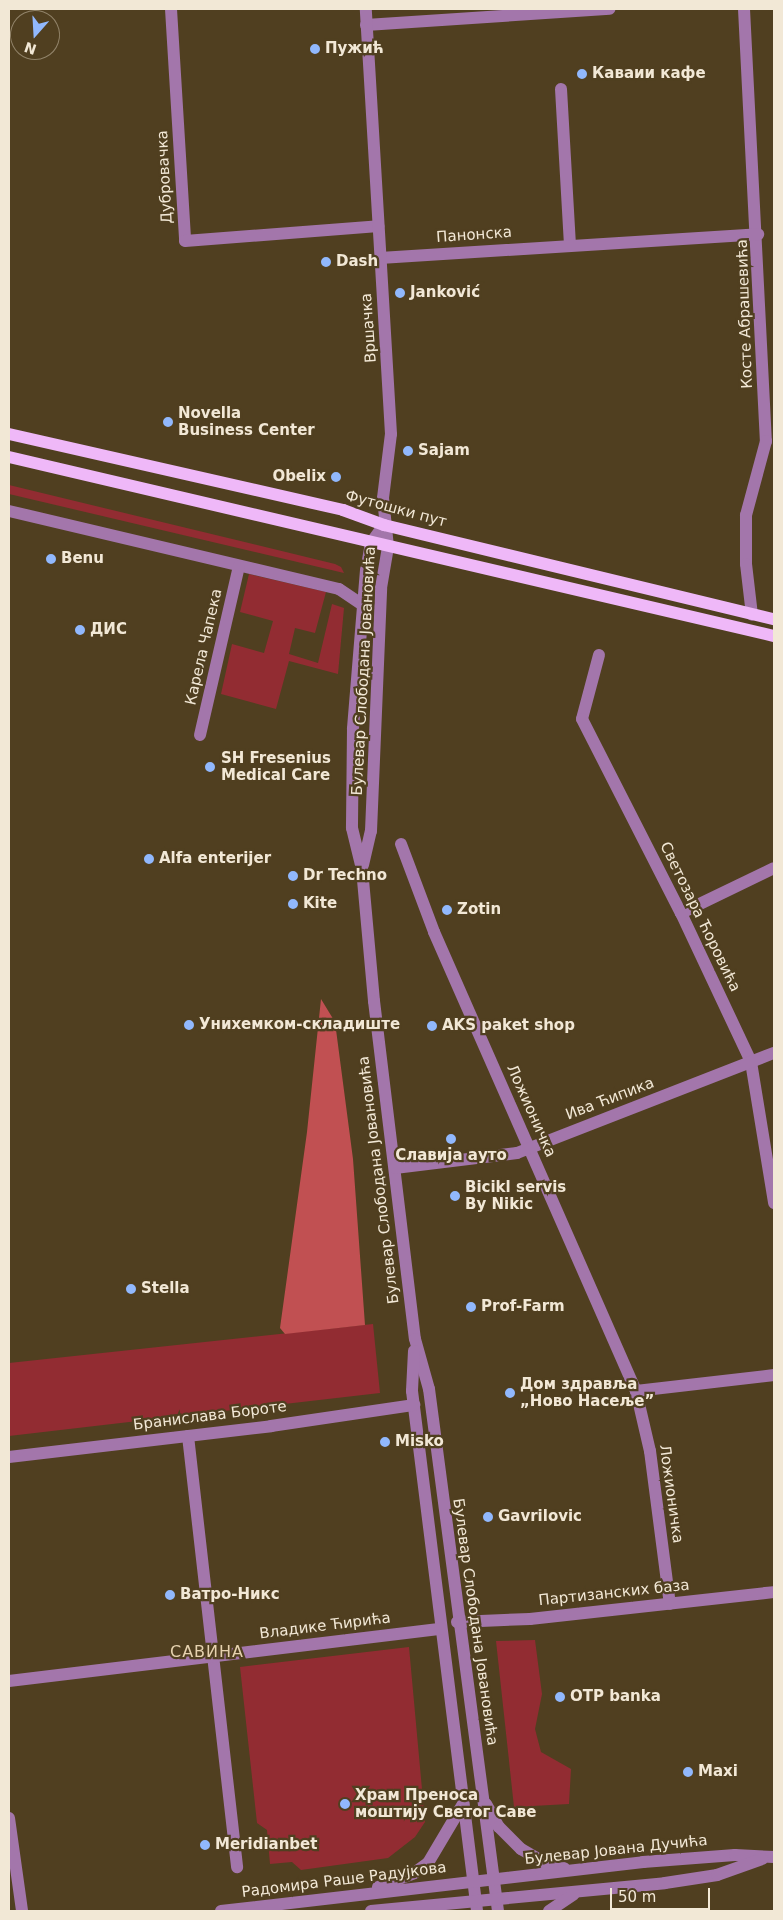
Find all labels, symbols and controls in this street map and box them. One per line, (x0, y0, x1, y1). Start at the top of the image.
north arrow (10, 10, 60, 60)
text: N (22, 39, 39, 58)
place label: Пужић (325, 40, 384, 58)
marker: Пужић (309, 43, 321, 55)
place label: Каваии кафе (592, 65, 706, 83)
marker: Каваии кафе (576, 68, 588, 80)
street label: Дубровачка (154, 130, 176, 224)
street label: Панонска (436, 223, 512, 247)
street label: Косте Абрашевића (733, 239, 757, 389)
place label: Dash (336, 253, 378, 271)
marker: Dash (320, 256, 332, 268)
place label: Janković (410, 284, 480, 302)
marker: Janković (394, 287, 406, 299)
street label: Вршачка (358, 293, 380, 363)
place label: Novella Business Center (178, 404, 315, 439)
marker: Novella Business Center (162, 416, 174, 428)
place label: Sajam (418, 442, 470, 460)
marker: Sajam (402, 445, 414, 457)
place label: Obelix (272, 468, 326, 486)
marker: Obelix (330, 471, 342, 483)
street label: Футошки пут (343, 487, 449, 531)
street label: Булевар Слободана Јовановића (348, 546, 380, 796)
place label: Benu (61, 550, 104, 568)
marker: Benu (45, 553, 57, 565)
street label: Карела Чапека (182, 587, 226, 707)
place label: ДИС (90, 621, 127, 639)
marker: ДИС (74, 624, 86, 636)
place label: SH Fresenius Medical Care (221, 749, 331, 784)
marker: SH Fresenius Medical Care (203, 760, 217, 774)
street label: Светозара Ћоровића (656, 839, 744, 995)
place label: Alfa enterijer (159, 850, 271, 868)
marker: Alfa enterijer (143, 853, 155, 865)
place label: Dr Techno (303, 867, 387, 885)
marker: Dr Techno (287, 870, 299, 882)
place label: Kite (303, 895, 337, 913)
marker: Kite (287, 898, 299, 910)
place label: Zotin (457, 901, 501, 919)
marker: Zotin (441, 904, 453, 916)
place label: Унихемком-складиште (199, 1016, 400, 1034)
place label: AKS paket shop (442, 1017, 575, 1035)
marker: Унихемком-складиште (183, 1019, 195, 1031)
marker: AKS paket shop (426, 1020, 438, 1032)
street label: Булевар Слободана Јовановића (355, 1055, 403, 1305)
street label: Ложионичка (503, 1062, 559, 1160)
street label: Ива Ћипика (563, 1074, 657, 1124)
marker: Славија ауто (445, 1133, 457, 1145)
place label: Славија ауто (395, 1147, 507, 1165)
place label: Bicikl servis By Nikic (465, 1178, 566, 1213)
marker: Bicikl servis By Nikic (449, 1190, 461, 1202)
place label: Stella (141, 1280, 190, 1298)
marker: Stella (125, 1283, 137, 1295)
place label: Prof-Farm (481, 1298, 565, 1316)
marker: Prof-Farm (465, 1301, 477, 1313)
place label: Дом здравља „Ново Насеље” (520, 1375, 654, 1410)
marker: Дом здравља „Ново Насеље” (504, 1387, 516, 1399)
street label: Бранислава Бороте (132, 1398, 288, 1434)
place label: Misko (395, 1433, 444, 1451)
marker: Misko (379, 1436, 391, 1448)
street label: Ложионичка (655, 1443, 687, 1545)
street label: Булевар Слободана Јовановића (449, 1497, 501, 1747)
place label: Gavrilovic (498, 1508, 582, 1526)
marker: Gavrilovic (482, 1511, 494, 1523)
street label: Партизанских база (538, 1576, 690, 1610)
place label: Ватро-Никс (180, 1586, 280, 1604)
marker: Ватро-Никс (164, 1589, 176, 1601)
street label: Владике Ћирића (258, 1609, 392, 1643)
district label: САВИНА (169, 1642, 245, 1662)
place label: OTP banka (570, 1688, 661, 1706)
marker: OTP banka (554, 1691, 566, 1703)
place label: Maxi (698, 1763, 738, 1781)
marker: Maxi (682, 1766, 694, 1778)
place label: Храм Преноса моштију Светог Саве (355, 1786, 536, 1821)
marker: Храм Преноса моштију Светог Саве (339, 1798, 351, 1810)
street label: Булевар Јована Дучића (524, 1831, 708, 1869)
place label: Meridianbet (215, 1836, 317, 1854)
marker: Meridianbet (199, 1839, 211, 1851)
street label: Радомира Раше Радујкова (241, 1859, 447, 1901)
scale bar (613, 1878, 713, 1910)
text: 50 m (618, 1888, 656, 1906)

